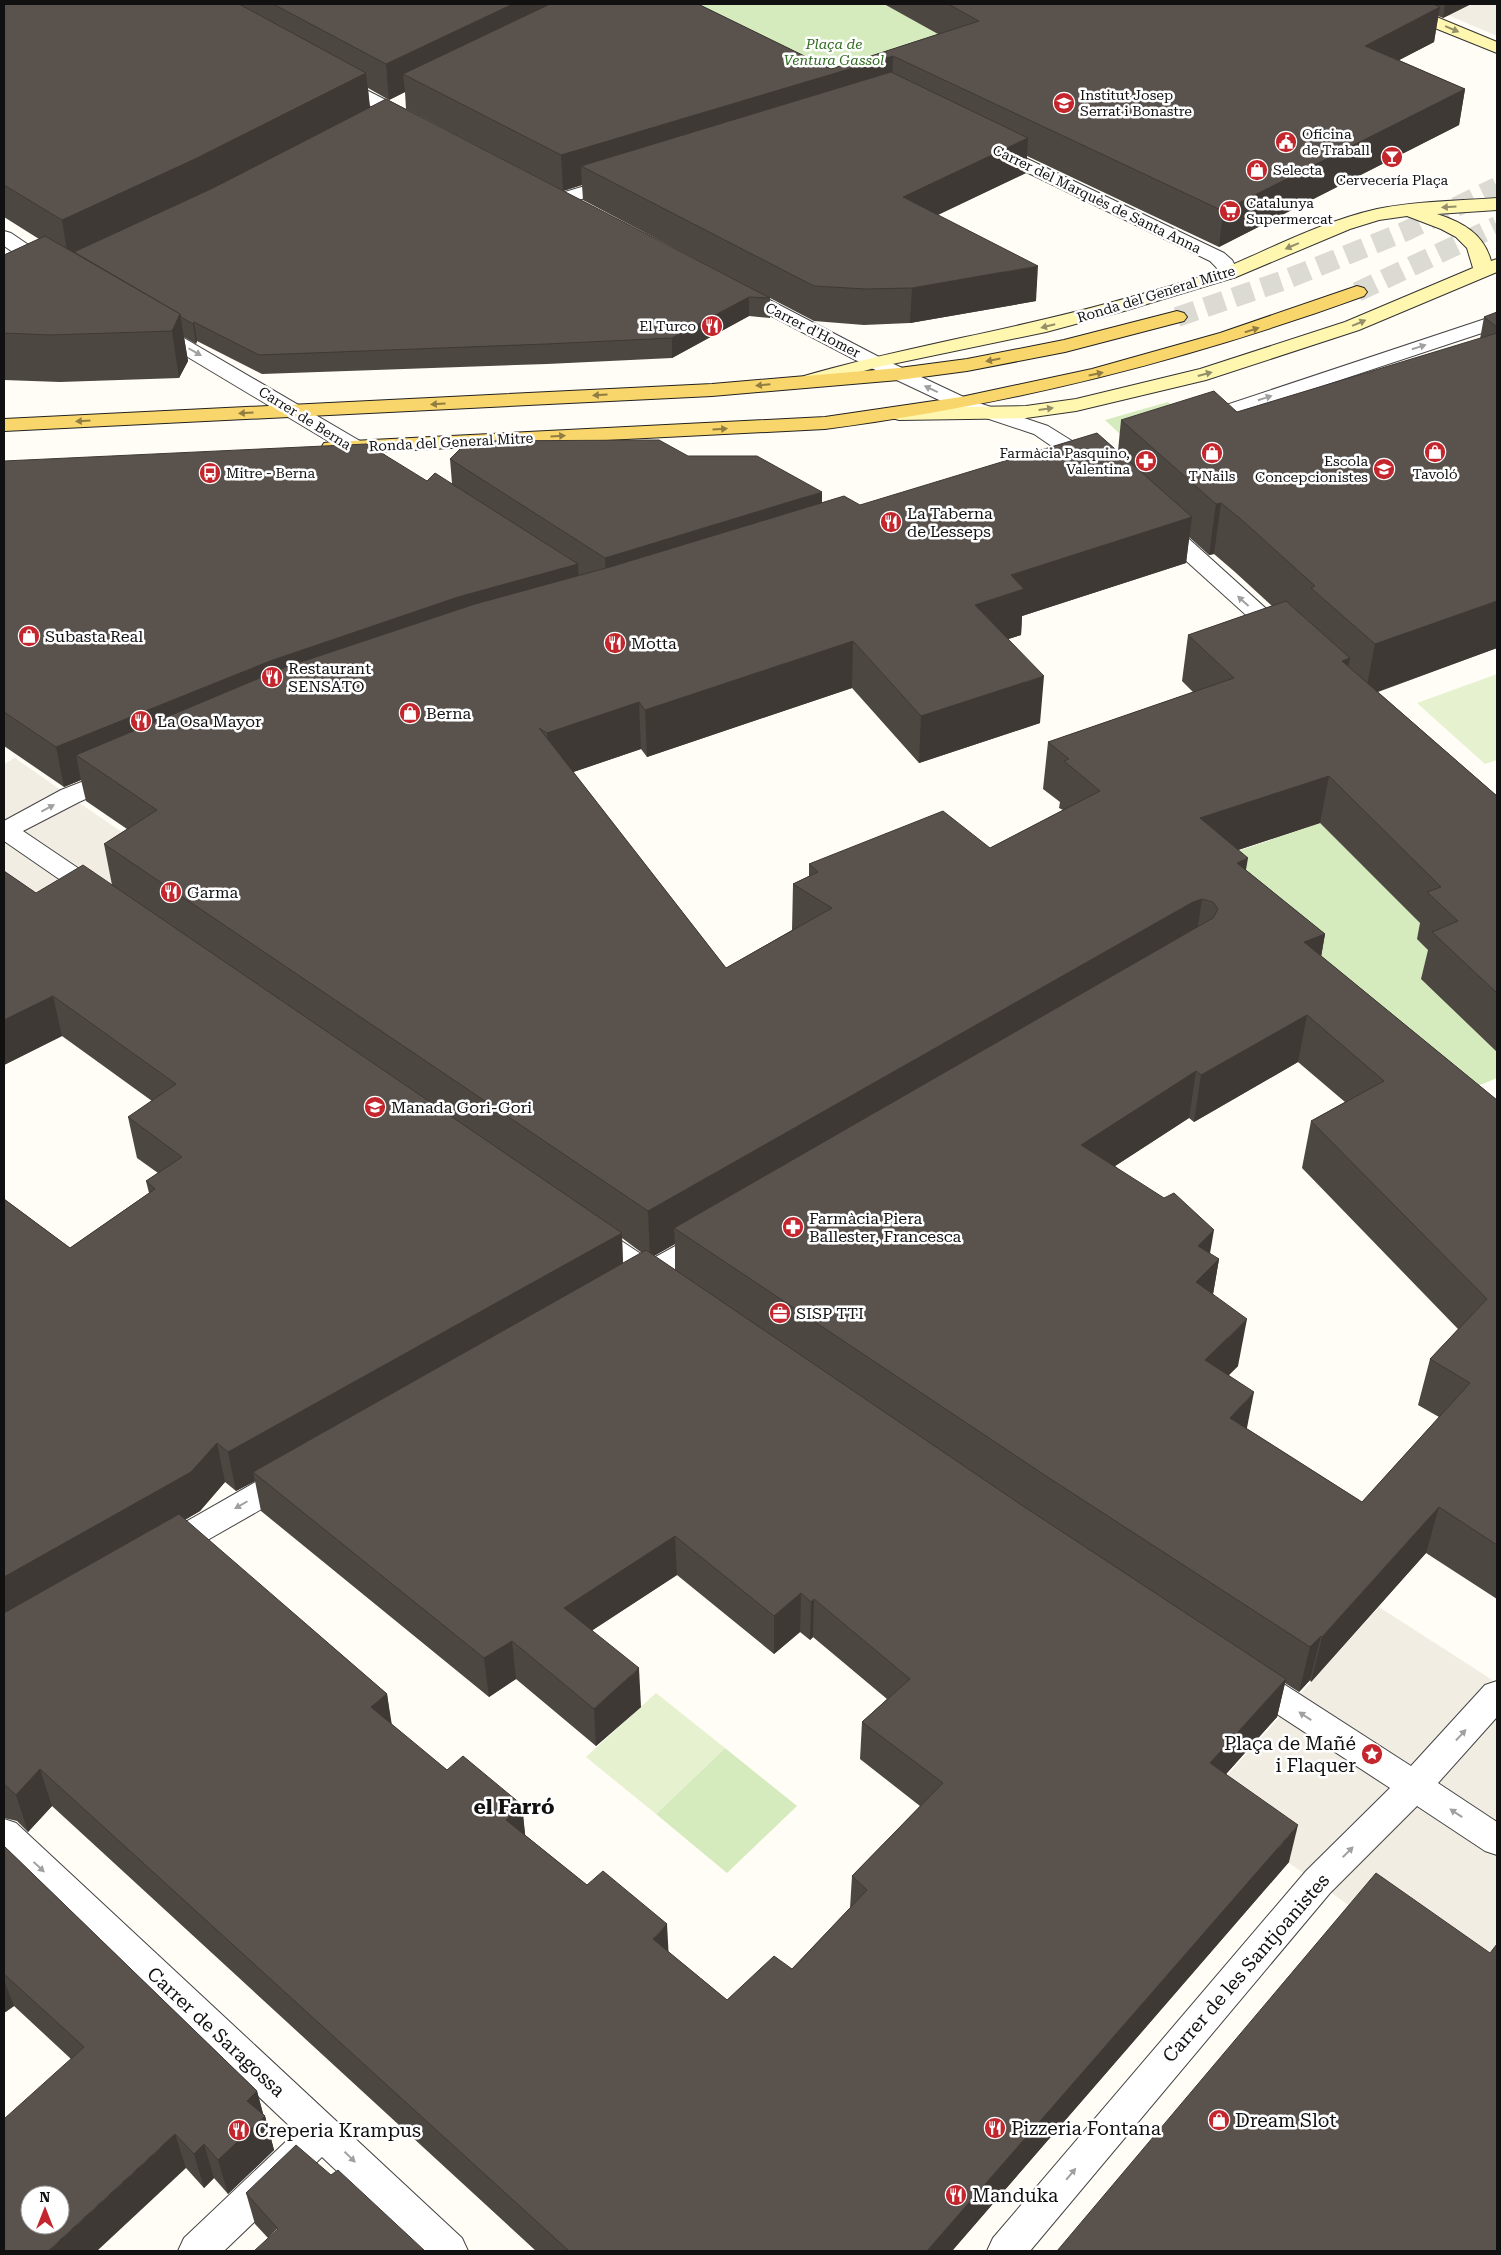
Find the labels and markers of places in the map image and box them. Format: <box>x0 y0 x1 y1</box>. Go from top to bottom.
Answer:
place label: Institut Josep Serrat i Bonastre <box>1080 87 1192 119</box>
school or university icon: Institut Josep Serrat i Bonastre <box>1052 91 1076 115</box>
place label: Oficina de Traball <box>1302 126 1370 158</box>
public building icon: Oficina de Traball <box>1274 130 1298 154</box>
bar icon: Cervecería Plaça <box>1380 145 1404 169</box>
shop icon: Selecta <box>1245 158 1269 182</box>
place label: Selecta <box>1273 162 1323 178</box>
place label: Cervecería Plaça <box>1336 172 1449 188</box>
place label: Catalunya Supermercat <box>1246 195 1333 227</box>
supermarket icon: Catalunya Supermercat <box>1218 199 1242 223</box>
restaurant icon: El Turco <box>700 314 724 338</box>
place label: El Turco <box>639 318 696 334</box>
shop icon: Tavoló <box>1423 440 1447 464</box>
shop icon: T Nails <box>1200 441 1224 465</box>
place label: Farmàcia Pasquino, Valentina <box>1000 445 1130 477</box>
pharmacy icon: Farmàcia Pasquino, Valentina <box>1134 449 1158 473</box>
place label: Escola Concepcionistes <box>1255 453 1368 485</box>
school or university icon: Escola Concepcionistes <box>1372 457 1396 481</box>
bus stop icon: Mitre - Berna <box>198 461 222 485</box>
place label: Mitre - Berna <box>226 465 315 481</box>
place label: Tavoló <box>1412 466 1458 482</box>
place label: T Nails <box>1189 468 1236 484</box>
place label: La Taberna de Lesseps <box>907 504 993 541</box>
restaurant icon: La Taberna de Lesseps <box>879 510 903 534</box>
shop icon: Subasta Real <box>17 624 41 648</box>
place label: Subasta Real <box>45 627 143 646</box>
restaurant icon: Motta <box>603 631 627 655</box>
place label: Motta <box>631 634 677 653</box>
place label: Restaurant SENSATO <box>288 659 371 696</box>
restaurant icon: Restaurant SENSATO <box>260 665 284 689</box>
shop icon: Berna <box>398 701 422 725</box>
place label: Berna <box>426 704 471 723</box>
restaurant icon: La Osa Mayor <box>129 709 153 733</box>
place label: La Osa Mayor <box>157 712 262 731</box>
restaurant icon: Garma <box>159 880 183 904</box>
place label: Garma <box>187 883 239 902</box>
school or university icon: Manada Gori-Gori <box>363 1095 387 1119</box>
place label: Manada Gori-Gori <box>391 1098 532 1117</box>
place label: Farmàcia Piera Ballester, Francesca <box>809 1209 962 1246</box>
pharmacy icon: Farmàcia Piera Ballester, Francesca <box>781 1215 805 1239</box>
office icon: SISP TTI <box>768 1301 792 1325</box>
place label: SISP TTI <box>796 1304 864 1323</box>
place label: Plaça de Mañé i Flaquer <box>1224 1732 1356 1777</box>
place icon: Plaça de Mañé i Flaquer <box>1360 1742 1384 1766</box>
shop icon: Dream Slot <box>1207 2108 1231 2132</box>
place label: Dream Slot <box>1235 2109 1337 2132</box>
restaurant icon: Pizzeria Fontana <box>983 2116 1007 2140</box>
place label: Pizzeria Fontana <box>1011 2117 1162 2140</box>
restaurant icon: Creperia Krampus <box>227 2118 251 2142</box>
place label: Creperia Krampus <box>255 2119 421 2142</box>
restaurant icon: Manduka <box>944 2183 968 2207</box>
place label: Manduka <box>972 2184 1059 2207</box>

